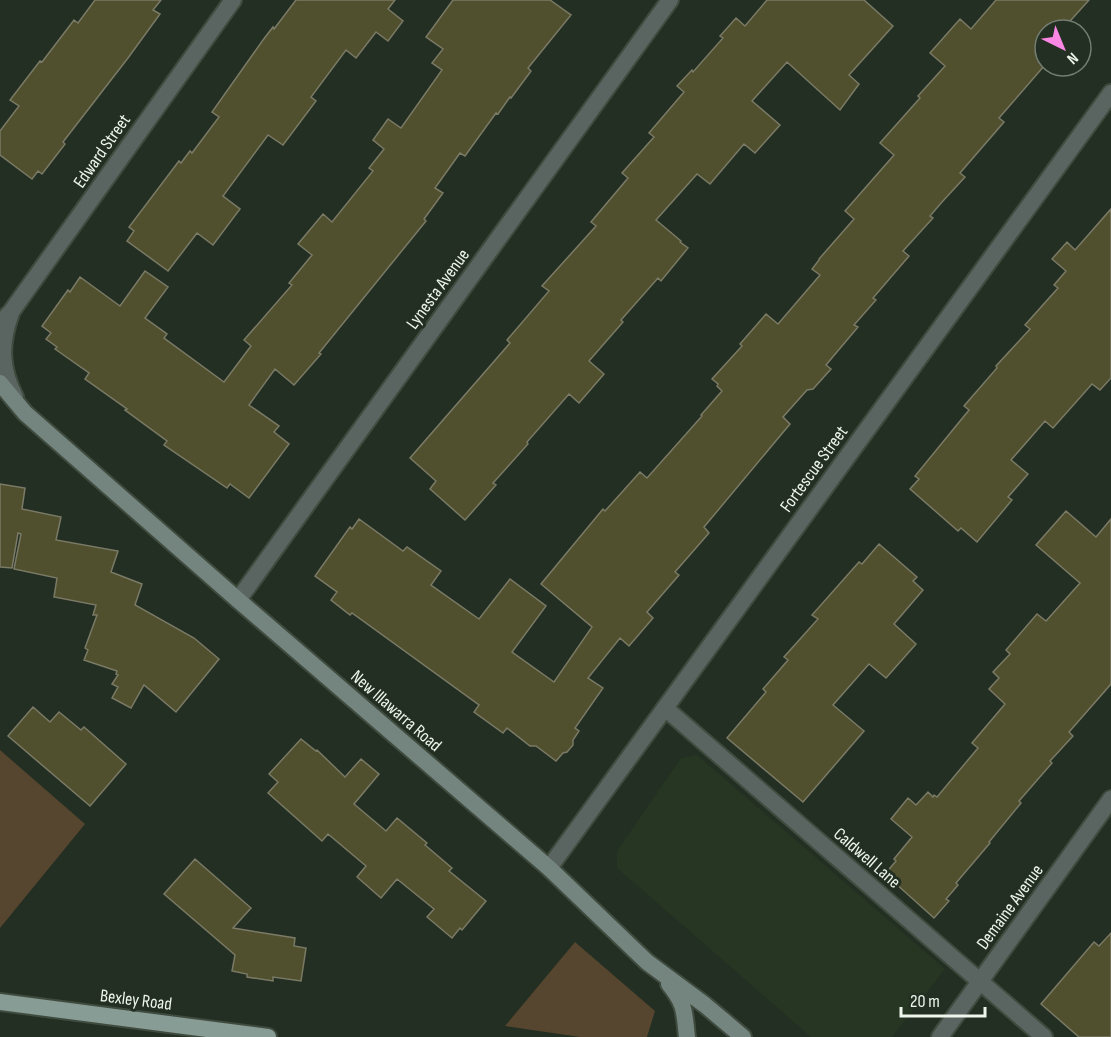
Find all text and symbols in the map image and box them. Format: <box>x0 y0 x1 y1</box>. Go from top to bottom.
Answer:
north arrow <box>1033 18 1093 78</box>
text: N <box>1063 48 1082 68</box>
street label: Edward Street <box>69 110 135 192</box>
street label: Lynesta Avenue <box>402 245 474 333</box>
street label: Fortescue Street <box>776 421 853 516</box>
street label: New Illawarra Road <box>346 666 446 756</box>
street label: Caldwell Lane <box>829 823 905 893</box>
street label: Demaine Avenue <box>972 860 1048 954</box>
scale bar <box>901 980 985 1018</box>
street label: Bexley Road <box>99 985 173 1015</box>
text: 20 m <box>910 991 940 1012</box>

